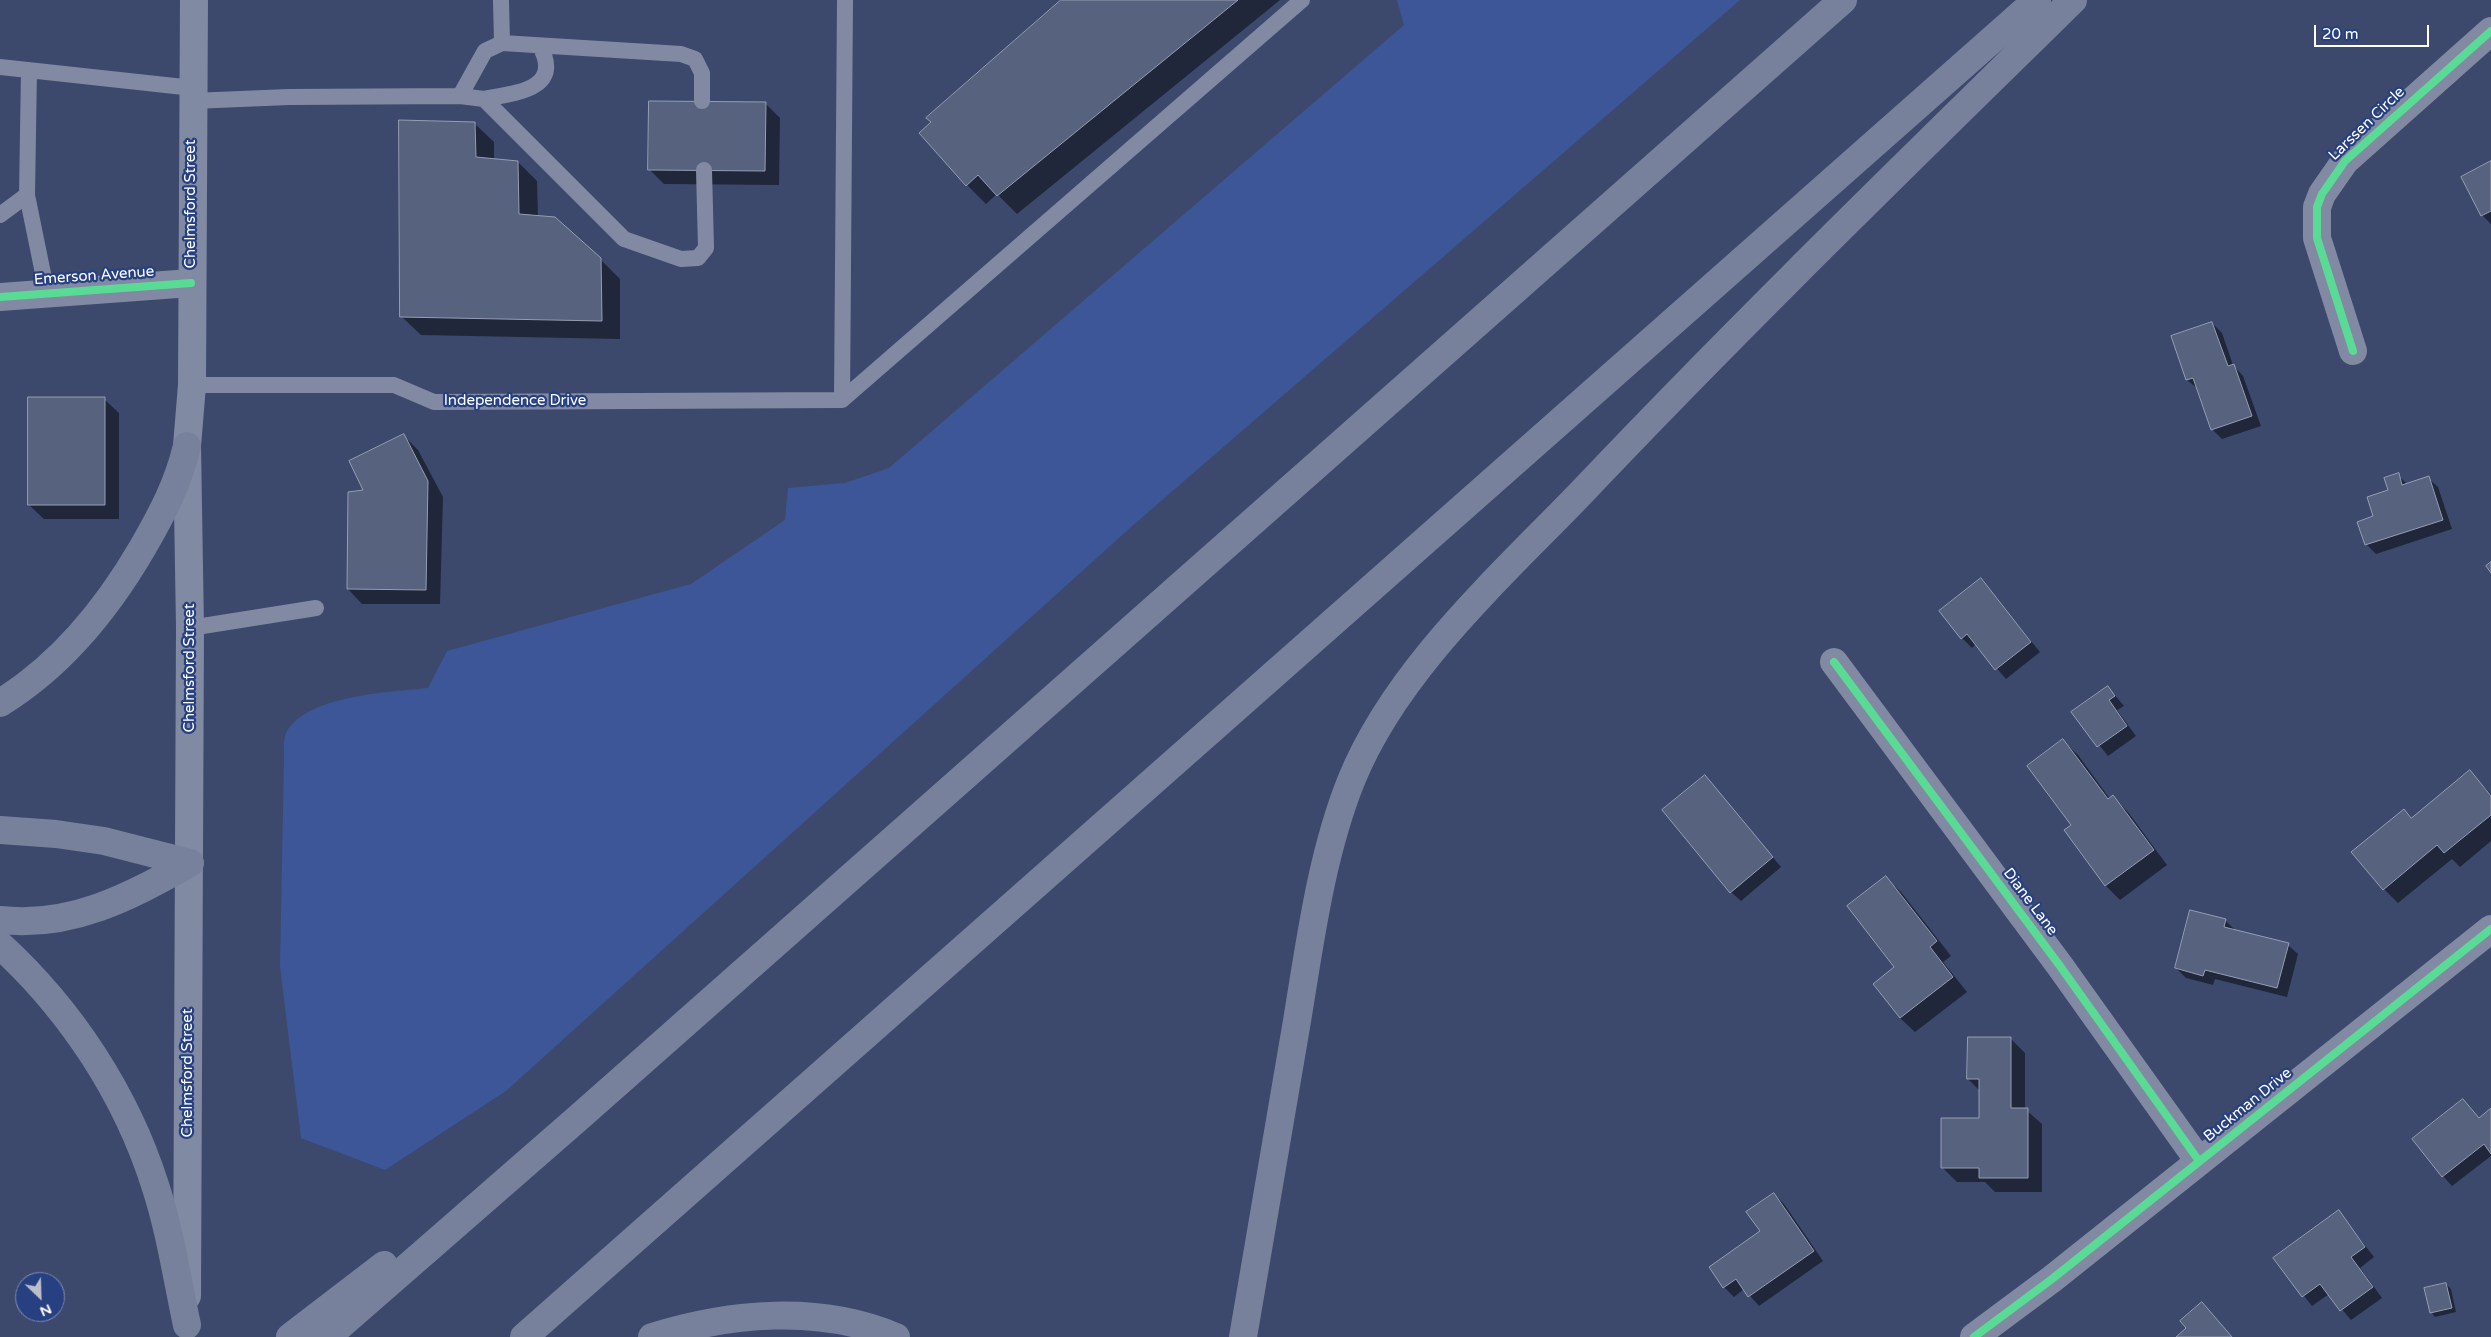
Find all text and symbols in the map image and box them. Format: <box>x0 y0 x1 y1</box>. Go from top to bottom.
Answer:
scale bar <box>2316 15 2431 47</box>
text: 20 m <box>2322 25 2359 43</box>
street label: Larssen Circle <box>2325 83 2409 165</box>
street label: Chelmsford Street <box>182 140 200 268</box>
street label: Emerson Avenue <box>33 263 155 289</box>
street label: Independence Drive <box>444 392 586 410</box>
street label: Chelmsford Street <box>181 604 199 732</box>
street label: Diane Lane <box>1999 865 2061 939</box>
street label: Chelmsford Street <box>179 1009 197 1137</box>
street label: Buckman Drive <box>2200 1064 2296 1146</box>
north arrow <box>15 1272 65 1322</box>
text: N <box>37 1300 54 1320</box>

